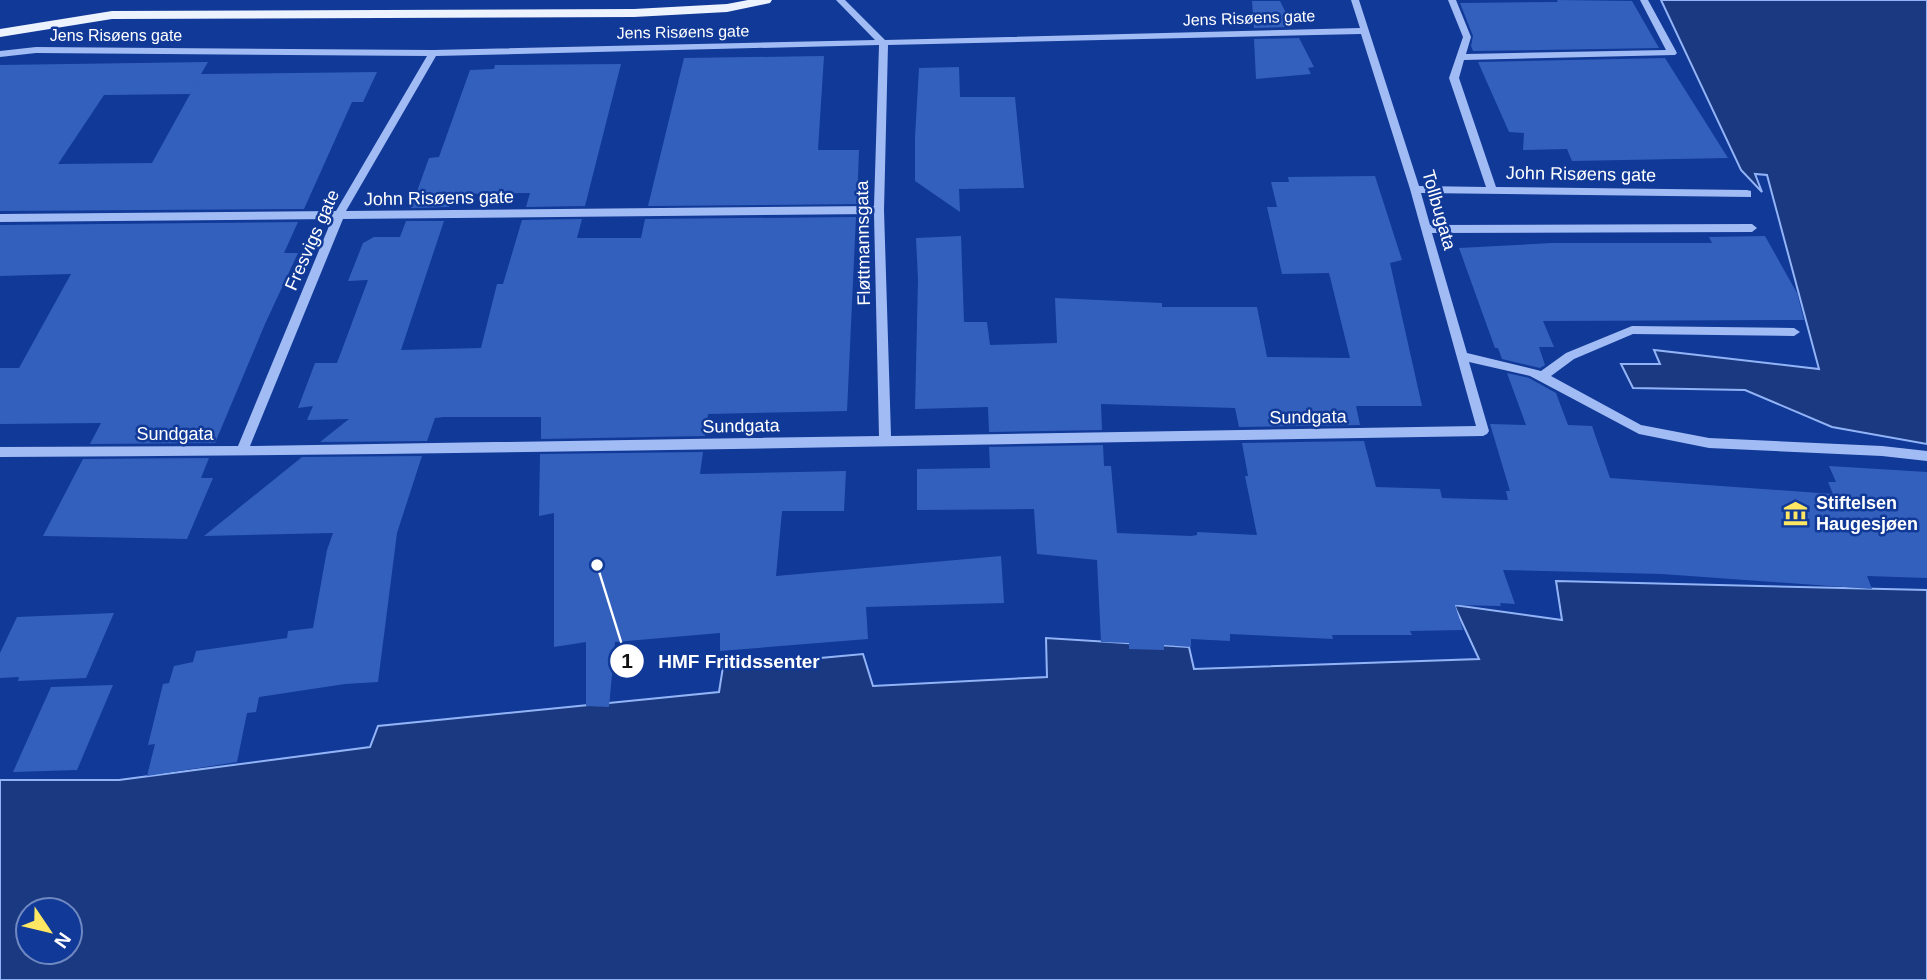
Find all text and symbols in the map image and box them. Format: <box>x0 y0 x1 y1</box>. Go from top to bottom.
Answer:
street label: Jens Risøens gate <box>1182 7 1316 29</box>
street label: Jens Risøens gate <box>617 22 749 42</box>
street label: Jens Risøens gate <box>50 27 182 44</box>
street label: John Risøens gate <box>1506 163 1656 185</box>
street label: Tollbugata <box>1418 168 1460 253</box>
street label: Fløttmannsgata <box>852 179 874 306</box>
street label: Fresvigs gate <box>281 187 343 293</box>
street label: John Risøens gate <box>364 187 514 209</box>
street label: Sundgata <box>1269 406 1348 428</box>
street label: Sundgata <box>702 415 781 437</box>
street label: Sundgata <box>136 424 215 444</box>
place label: Stiftelsen Haugesjøen <box>1816 493 1918 534</box>
museum icon: Stiftelsen Haugesjøen <box>1782 499 1810 527</box>
callout: HMF Fritidssenter <box>610 641 834 681</box>
text: 1 <box>621 649 633 672</box>
text: HMF Fritidssenter <box>658 651 820 672</box>
north arrow <box>14 896 84 966</box>
text: N <box>50 929 75 952</box>

